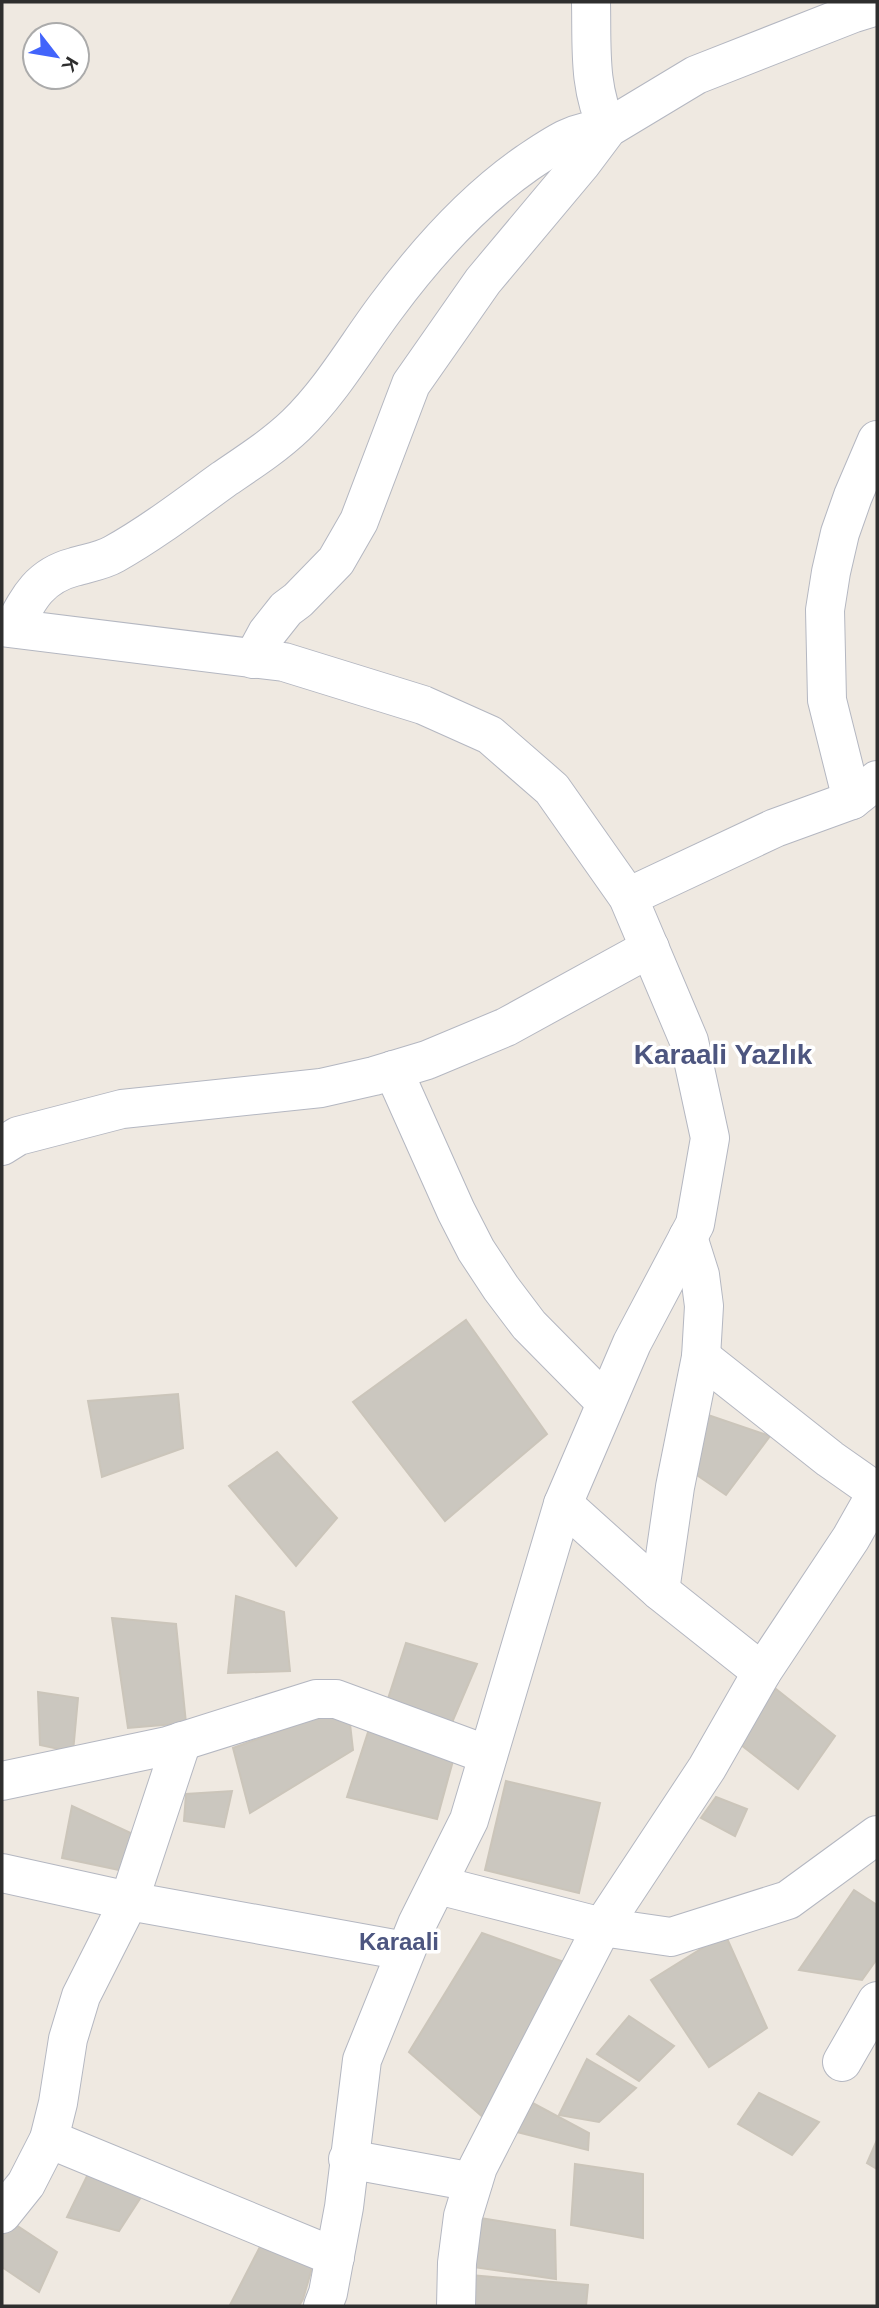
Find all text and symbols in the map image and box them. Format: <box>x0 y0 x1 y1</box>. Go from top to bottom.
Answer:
north arrow <box>21 21 91 91</box>
text: K <box>57 53 83 76</box>
district label: Karaali Yazlık <box>634 1039 813 1070</box>
district label: Karaali <box>359 1928 439 1955</box>

